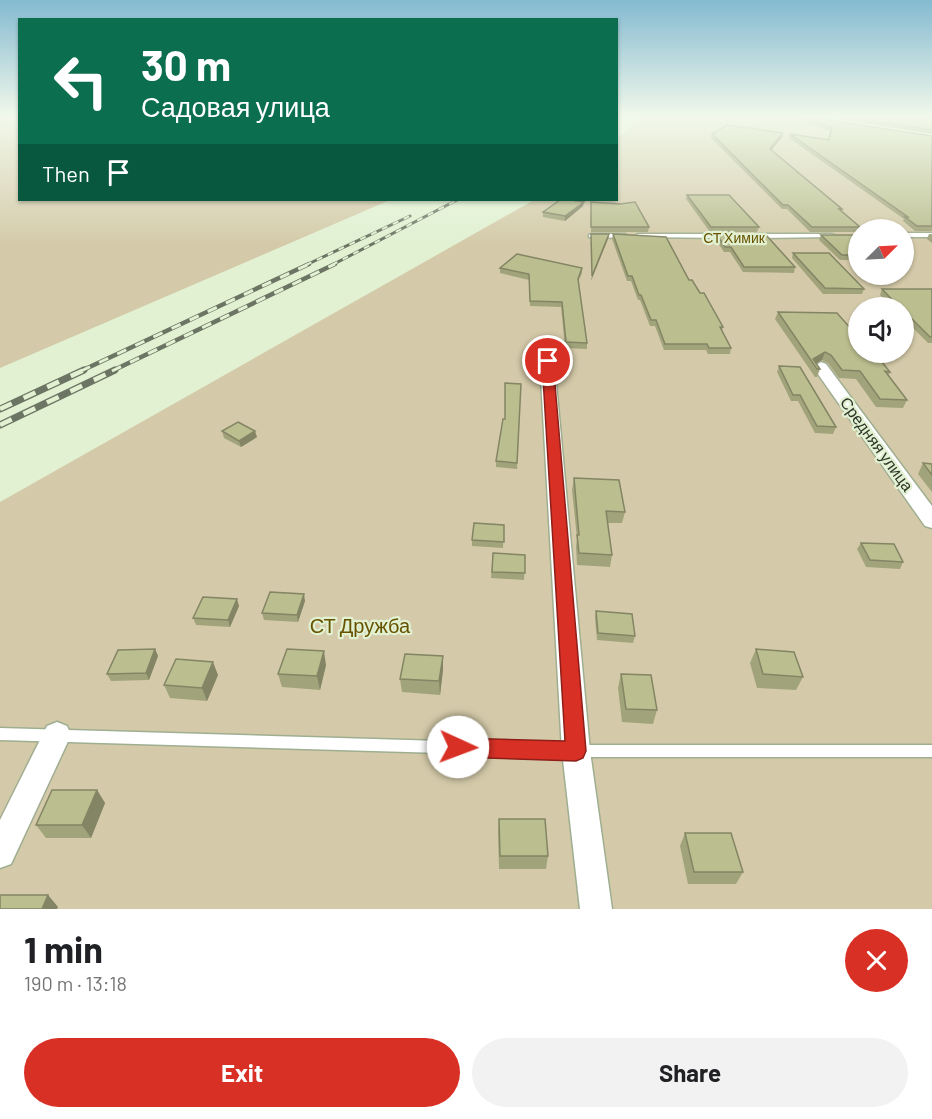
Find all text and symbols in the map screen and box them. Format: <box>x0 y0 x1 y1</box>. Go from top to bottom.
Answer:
text: 30 m <box>141 39 231 89</box>
icon: left <box>42 42 120 120</box>
text: Садовая улица <box>141 90 330 122</box>
icon: arrive <box>102 156 135 189</box>
text: Then <box>42 160 90 186</box>
north arrow <box>848 219 914 285</box>
map controls <box>848 219 914 363</box>
park label: СТ Химик <box>703 229 766 246</box>
button: sound <box>848 297 914 363</box>
pin <box>522 335 573 386</box>
icon: arrive <box>531 344 564 377</box>
street label: Средняя улица <box>837 393 918 495</box>
park label: СТ Дружба <box>310 613 411 637</box>
position arrow <box>426 715 490 779</box>
text: 1 min <box>24 927 103 970</box>
button: close <box>845 929 908 992</box>
text: 190 m · 13:18 <box>24 971 127 995</box>
button: Exit <box>24 1038 460 1107</box>
button: Share <box>472 1038 908 1107</box>

